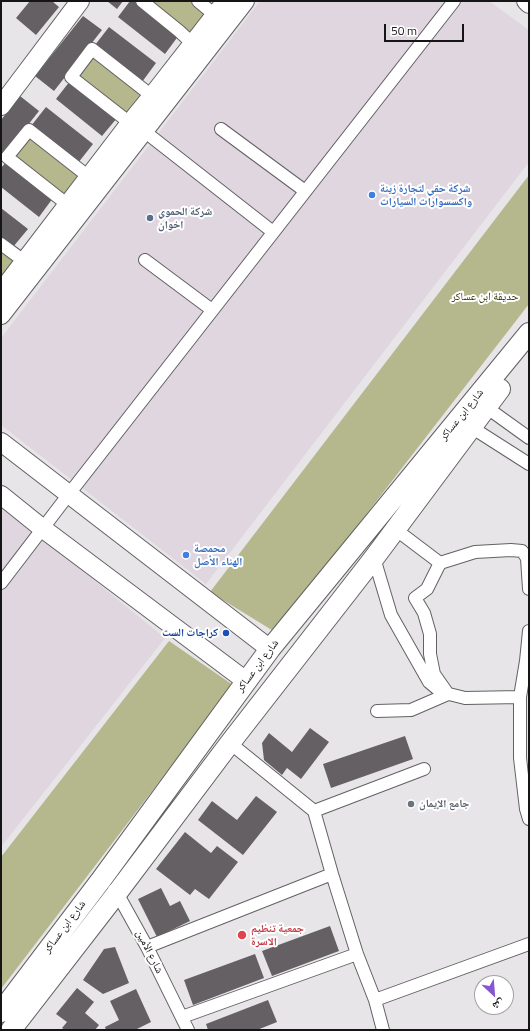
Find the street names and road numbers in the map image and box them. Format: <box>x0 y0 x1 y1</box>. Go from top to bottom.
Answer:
street label: شارع ابن عساكر <box>437 387 487 443</box>
street label: شارع ابن عساكر <box>234 637 282 695</box>
street label: شارع ابن عساكر <box>41 898 89 956</box>
street label: شارع الأمين <box>132 928 166 976</box>

